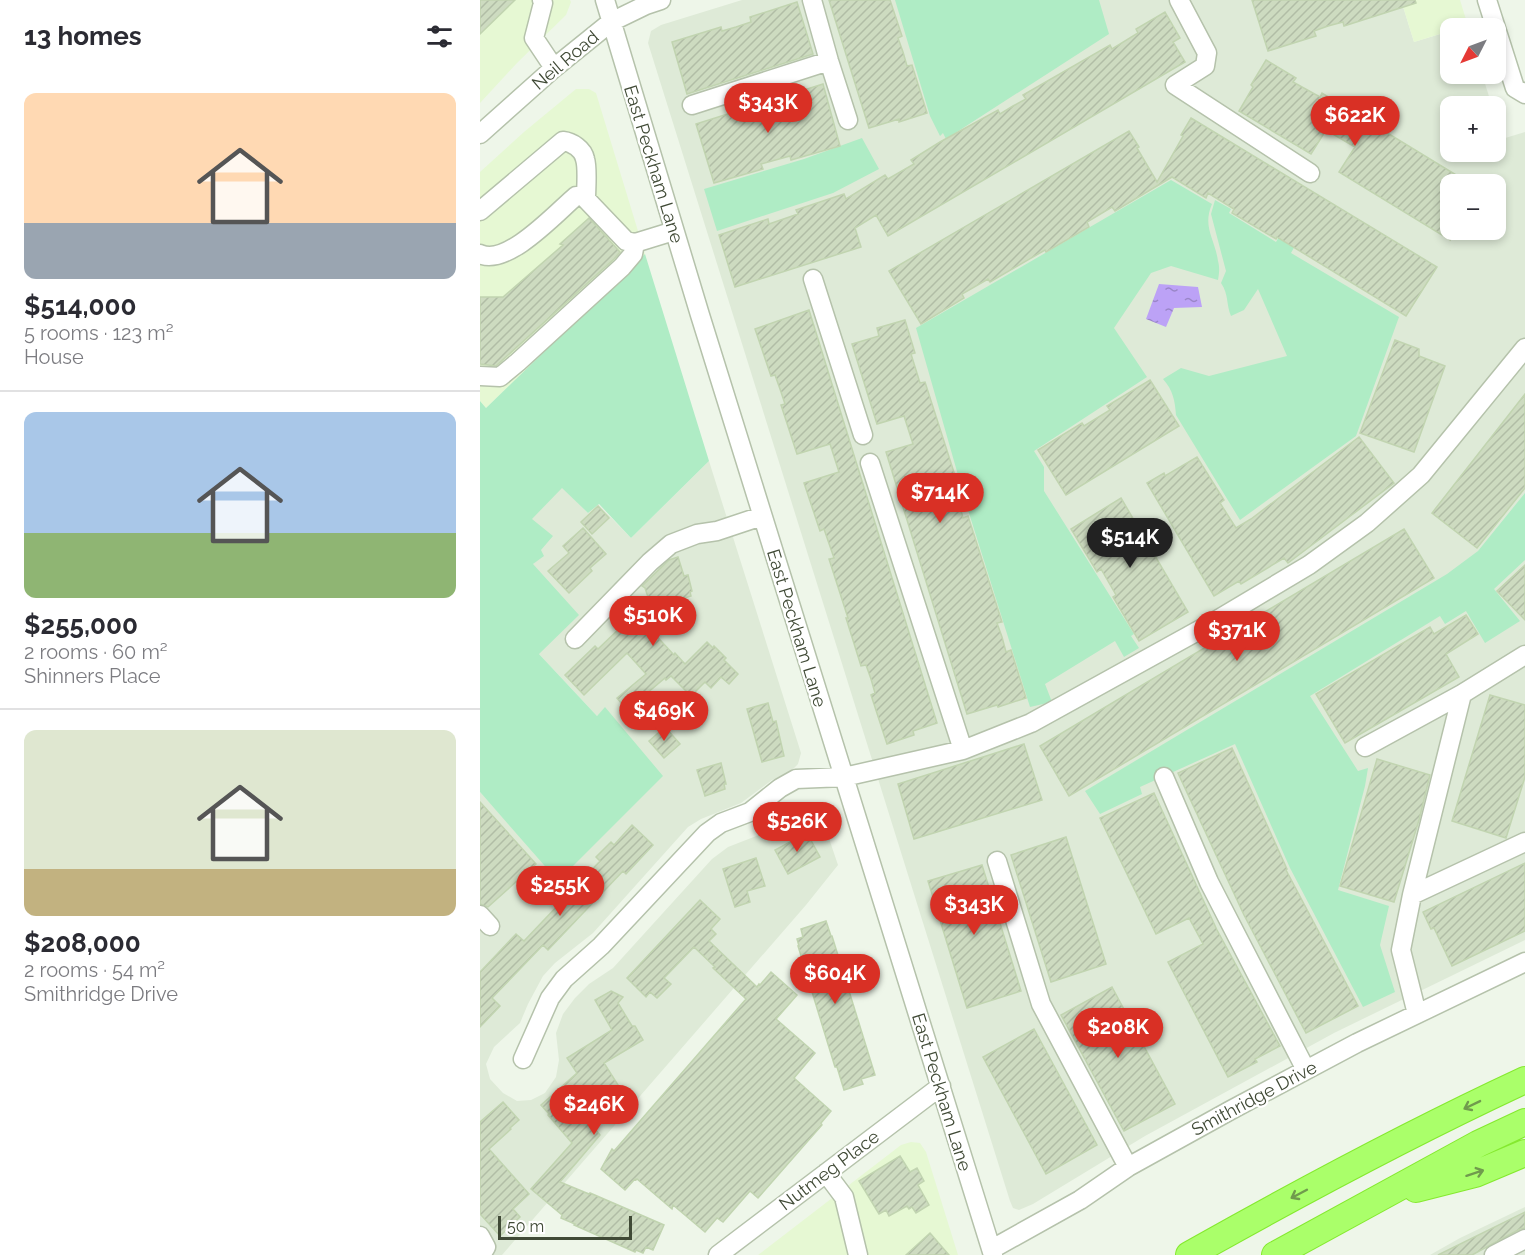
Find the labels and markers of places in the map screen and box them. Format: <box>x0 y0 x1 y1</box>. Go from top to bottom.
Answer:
pin: $343K <box>726 83 810 134</box>
pin: $622K <box>1313 96 1397 147</box>
pin: $714K <box>898 473 982 524</box>
pin: $514K <box>1088 518 1172 569</box>
pin: $510K <box>611 596 695 647</box>
pin: $371K <box>1195 611 1279 662</box>
pin: $469K <box>622 691 706 742</box>
pin: $526K <box>755 802 839 853</box>
pin: $255K <box>518 866 602 917</box>
pin: $343K <box>932 885 1016 936</box>
pin: $604K <box>793 954 877 1005</box>
pin: $208K <box>1076 1008 1160 1059</box>
pin: $246K <box>552 1085 636 1136</box>

